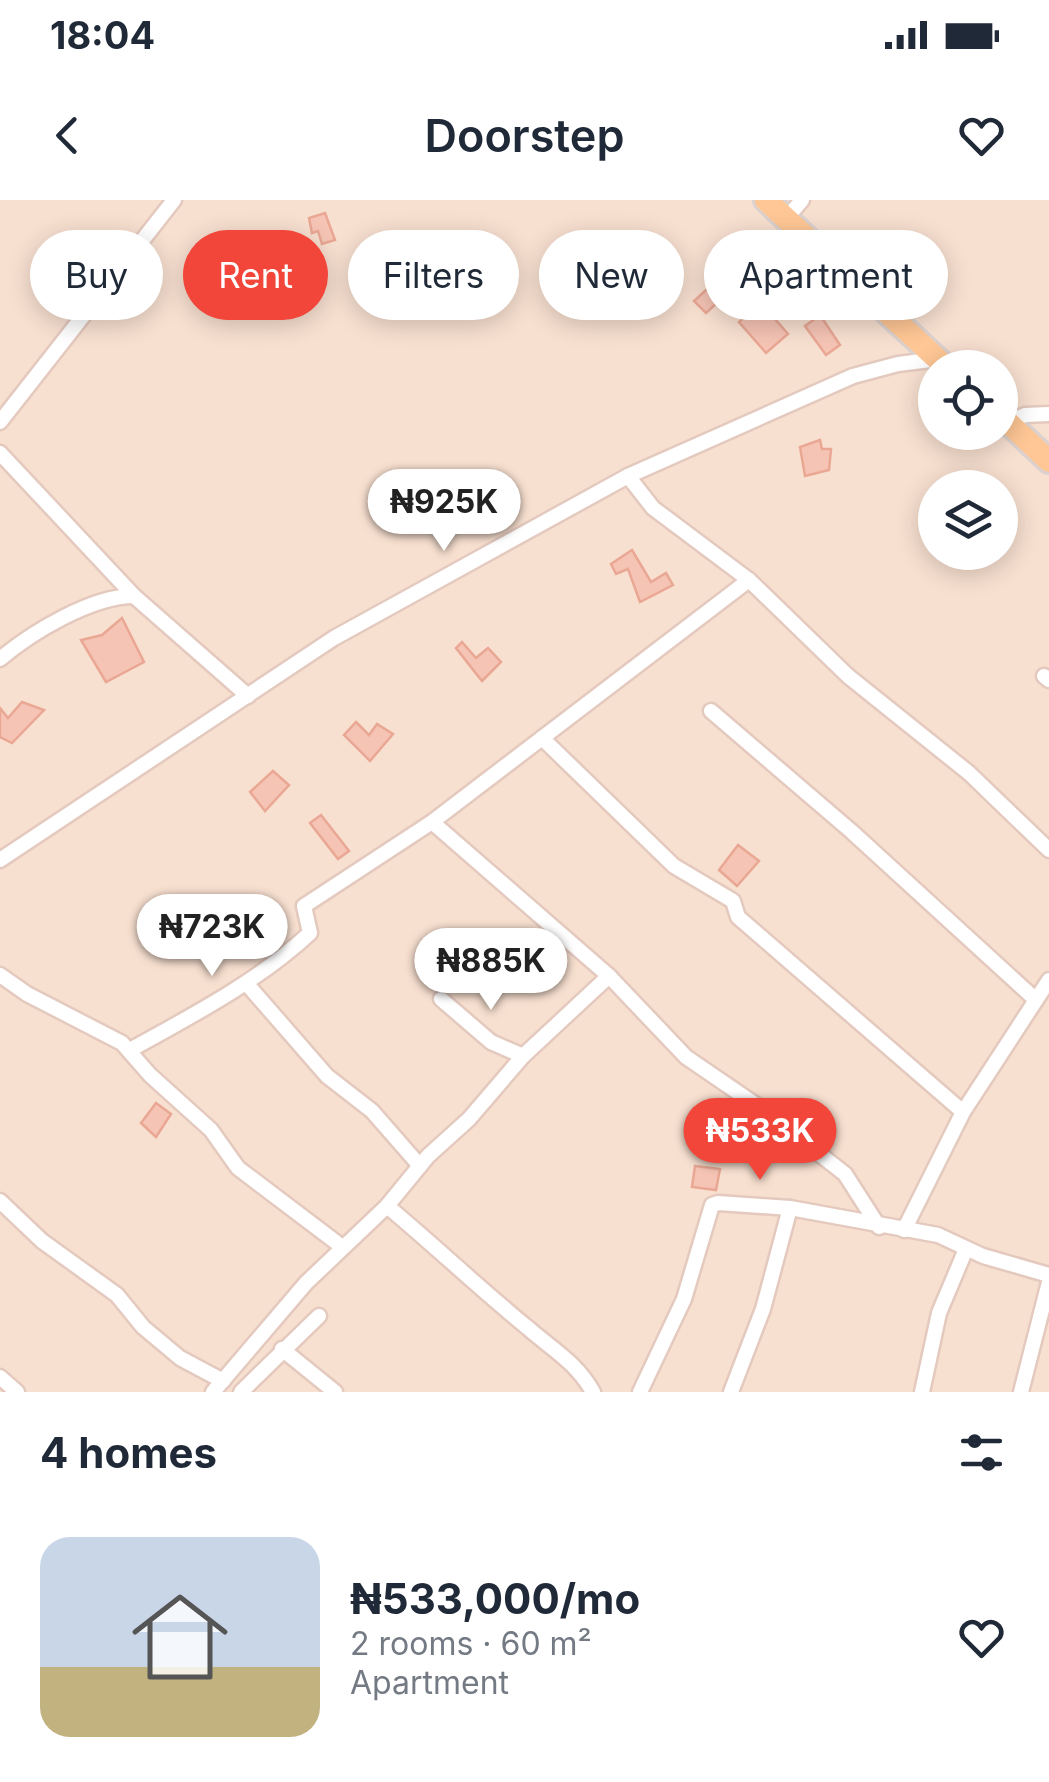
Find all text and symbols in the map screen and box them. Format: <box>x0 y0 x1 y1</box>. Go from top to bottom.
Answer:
text: 18:04 <box>50 12 155 58</box>
icon: back <box>40 108 95 163</box>
text: Doorstep <box>424 108 625 163</box>
icon: heart <box>954 108 1009 163</box>
chip: Buy <box>30 230 163 320</box>
chip: Rent <box>183 230 328 320</box>
chip: Filters <box>348 230 519 320</box>
chip: New <box>539 230 684 320</box>
chip: Apartment <box>704 230 948 320</box>
map controls <box>918 350 1018 570</box>
button: locate <box>918 350 1018 450</box>
pin: ₦925K <box>374 469 514 554</box>
button: layers <box>918 470 1018 570</box>
text: ₦925K <box>390 482 498 521</box>
pin: ₦723K <box>142 894 282 979</box>
text: ₦723K <box>159 907 265 946</box>
pin: ₦885K <box>421 928 561 1013</box>
text: ₦885K <box>436 941 546 980</box>
pin: ₦533K <box>690 1098 830 1183</box>
text: ₦533K <box>705 1111 815 1150</box>
icon: filters <box>954 1425 1009 1480</box>
text: 4 homes <box>40 1427 217 1478</box>
text: ₦533,000/mo <box>350 1573 640 1624</box>
icon: home <box>120 1577 240 1697</box>
icon: heart <box>954 1610 1009 1665</box>
text: 2 rooms · 60 m² <box>350 1624 592 1663</box>
text: Apartment <box>350 1663 509 1702</box>

